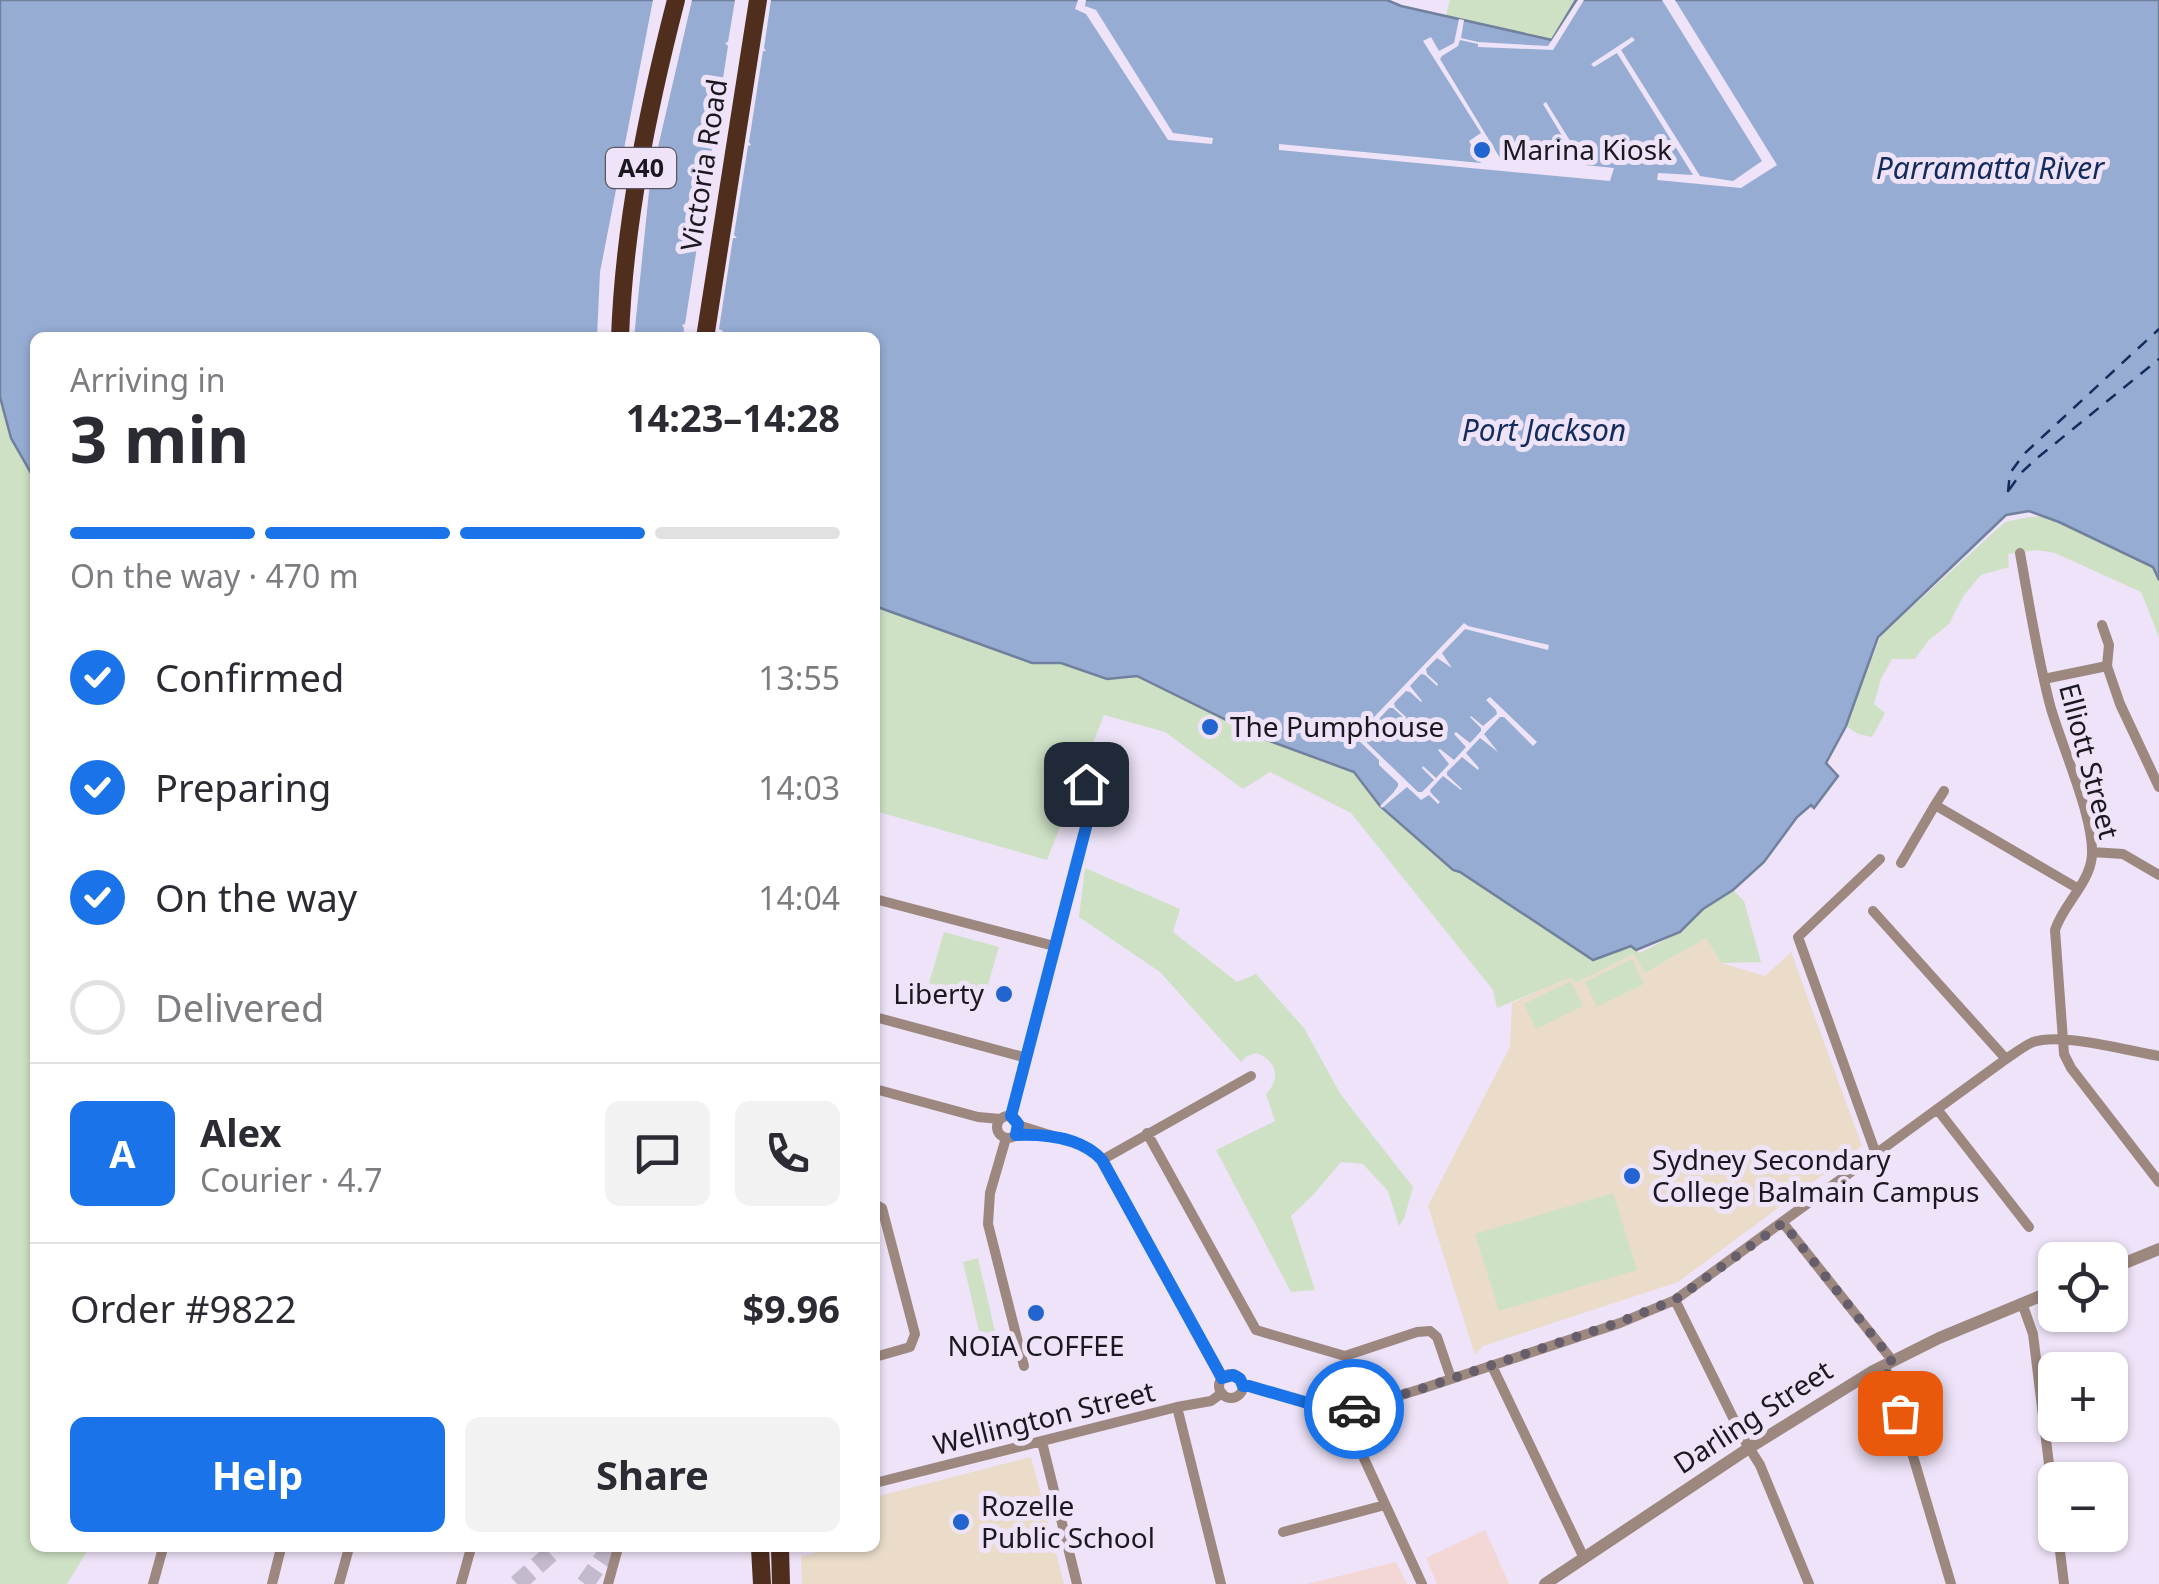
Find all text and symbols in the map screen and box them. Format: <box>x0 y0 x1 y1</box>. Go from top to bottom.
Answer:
street label: Victoria Road <box>671 76 735 254</box>
place label: Marina Kiosk <box>1502 130 1672 168</box>
marker: Marina Kiosk <box>1471 139 1493 161</box>
water label: Parramatta River <box>1876 147 2105 188</box>
road number: A40 <box>606 148 676 188</box>
text: Arriving in <box>70 358 225 401</box>
text: 14:23–14:28 <box>626 391 840 443</box>
text: 3 min <box>70 394 249 482</box>
water label: Port Jackson <box>1462 409 1626 450</box>
text: On the way · 470 m <box>70 554 359 597</box>
icon: check <box>70 650 125 705</box>
text: Confirmed <box>155 651 344 703</box>
text: 13:55 <box>758 656 840 699</box>
street label: Elliott Street <box>2051 679 2129 843</box>
place label: The Pumphouse <box>1230 707 1444 745</box>
marker: The Pumphouse <box>1199 716 1221 738</box>
pin <box>1044 742 1129 827</box>
icon: home <box>1059 757 1114 812</box>
icon: check <box>70 760 125 815</box>
text: Preparing <box>155 761 331 813</box>
text: 14:03 <box>758 766 840 809</box>
icon: check <box>70 870 125 925</box>
text: On the way <box>155 871 357 923</box>
text: 14:04 <box>758 876 840 919</box>
place label: Liberty <box>893 974 985 1012</box>
text: Delivered <box>155 981 324 1033</box>
marker: Liberty <box>993 983 1015 1005</box>
button: chat <box>605 1101 710 1206</box>
button: phone <box>735 1101 840 1206</box>
text: Alex <box>200 1106 282 1158</box>
text: A <box>109 1127 136 1179</box>
place label: Sydney Secondary College Balmain Campus <box>1652 1140 1980 1210</box>
text: Courier · 4.7 <box>200 1158 383 1201</box>
marker: Sydney Secondary College Balmain Campus <box>1621 1165 1643 1187</box>
map controls <box>2038 1242 2128 1552</box>
button: locate <box>2038 1242 2128 1332</box>
text: Order #9822 <box>70 1282 296 1334</box>
text: $9.96 <box>742 1282 840 1334</box>
marker: NOIA COFFEE <box>1025 1302 1047 1324</box>
place label: NOIA COFFEE <box>947 1326 1125 1364</box>
street label: Darling Street <box>1666 1351 1839 1482</box>
button: + <box>2038 1352 2128 1442</box>
courier <box>1304 1359 1404 1459</box>
street label: Wellington Street <box>929 1371 1159 1463</box>
pin <box>1858 1371 1943 1456</box>
icon: car <box>1327 1382 1382 1437</box>
icon: bag <box>1873 1386 1928 1441</box>
button: Help <box>70 1417 445 1532</box>
button: Share <box>465 1417 840 1532</box>
button: − <box>2038 1462 2128 1552</box>
place label: Rozelle Public School <box>981 1486 1155 1556</box>
marker: Rozelle Public School <box>950 1511 972 1533</box>

